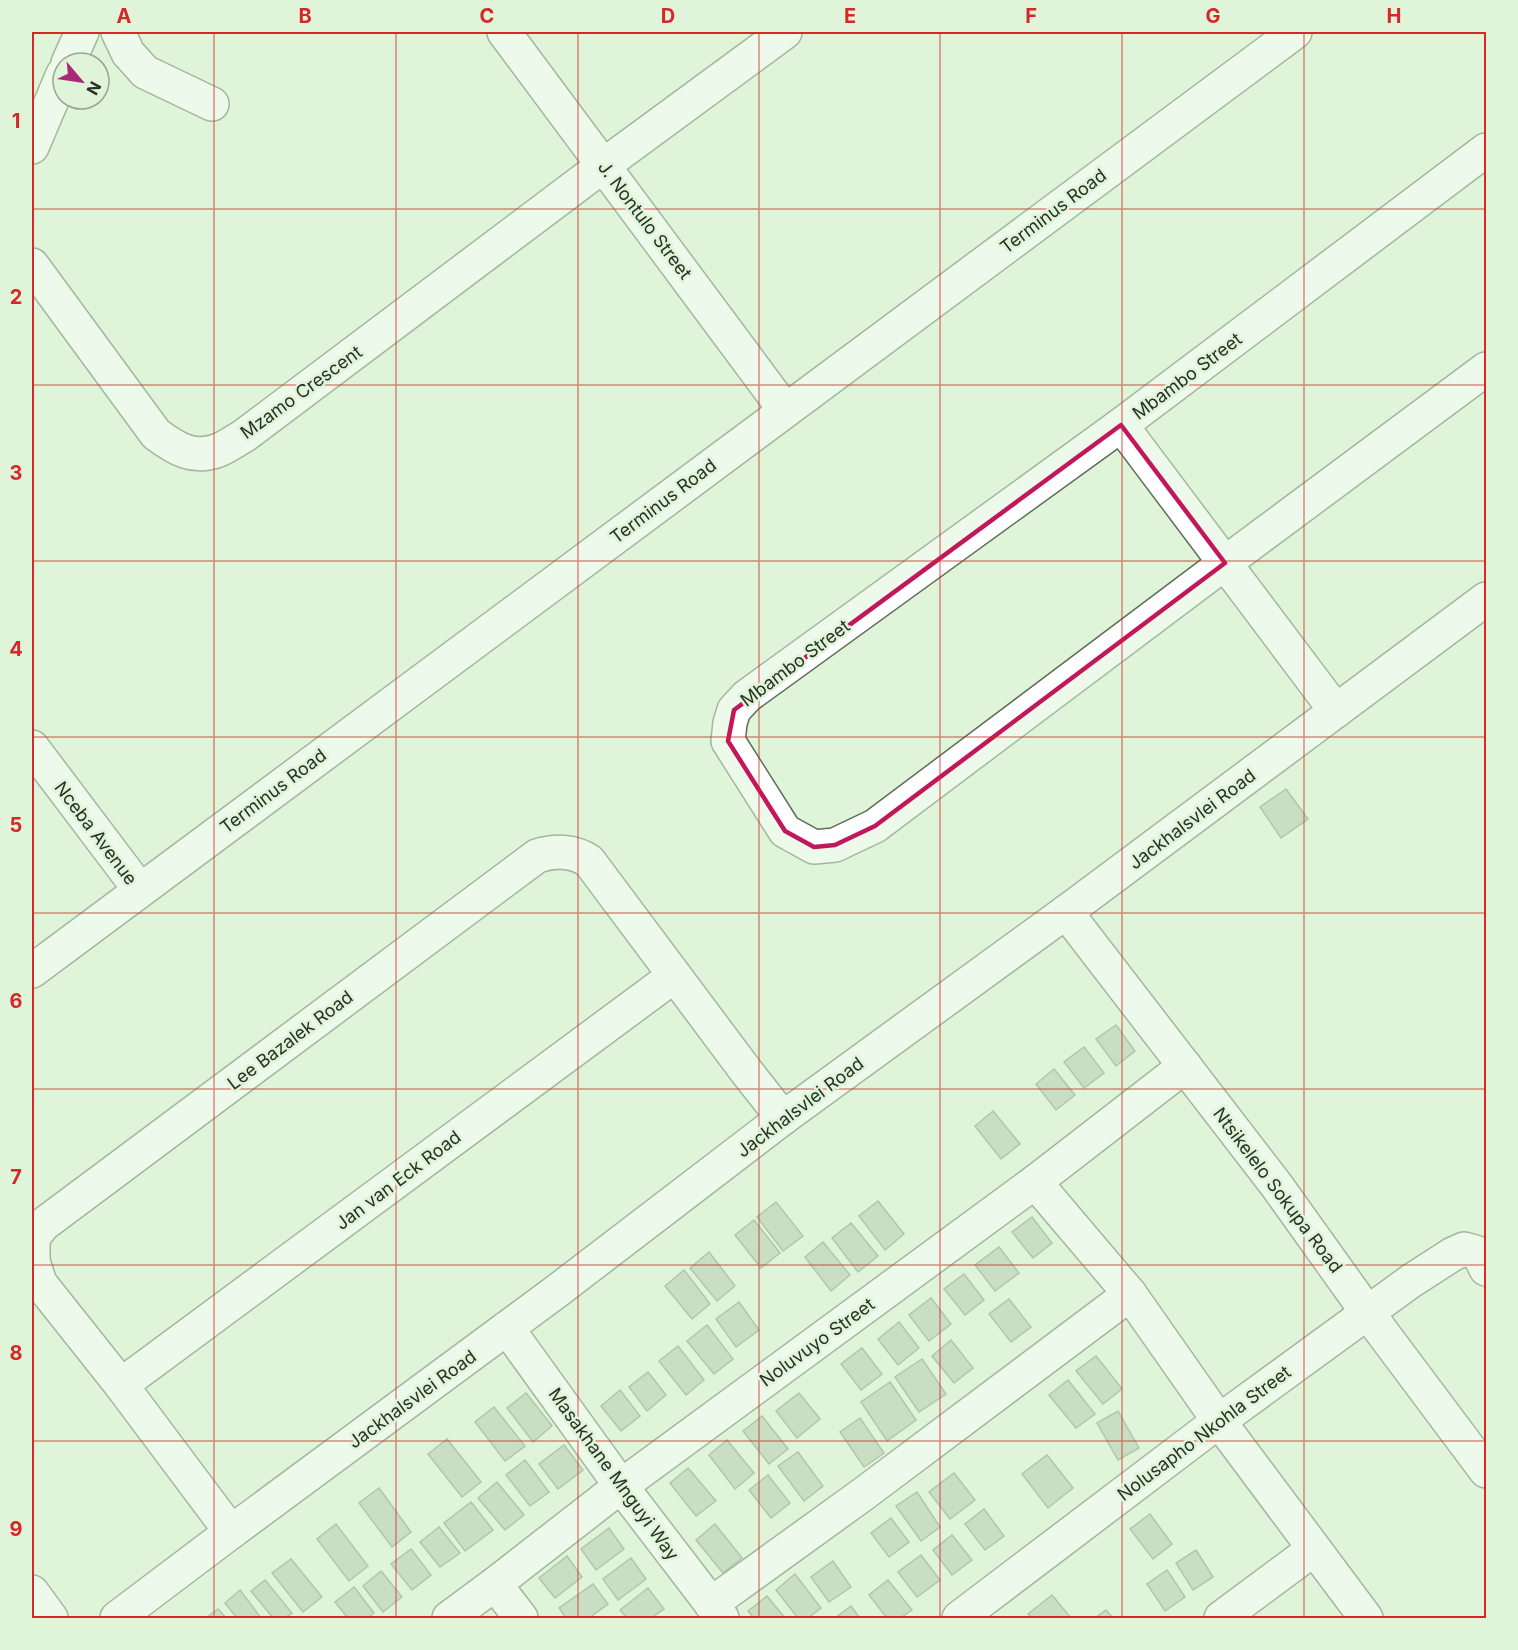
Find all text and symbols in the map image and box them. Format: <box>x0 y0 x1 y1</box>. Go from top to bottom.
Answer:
text: A <box>117 4 132 28</box>
text: B <box>298 4 312 28</box>
text: C <box>480 4 494 28</box>
text: D <box>661 4 675 28</box>
text: E <box>844 4 856 28</box>
text: F <box>1025 4 1037 28</box>
text: G <box>1205 4 1221 28</box>
text: H <box>1387 4 1401 28</box>
north arrow <box>51 51 111 111</box>
text: N <box>82 78 106 98</box>
text: 1 <box>12 109 20 133</box>
street label: J. Nontulo Street <box>594 157 696 283</box>
street label: Terminus Road <box>996 164 1110 258</box>
text: 2 <box>10 285 22 309</box>
street label: Mbambo Street <box>1128 328 1246 424</box>
street label: Mzamo Crescent <box>236 341 366 443</box>
street label: Terminus Road <box>606 454 720 548</box>
text: 3 <box>10 461 22 485</box>
street label: Mbambo Street <box>736 615 854 711</box>
text: 4 <box>9 637 23 661</box>
street label: Terminus Road <box>216 744 330 838</box>
street label: Jackhalsvlei Road <box>1125 765 1259 873</box>
street label: Nceba Avenue <box>50 777 142 889</box>
text: 5 <box>10 813 22 837</box>
street label: Lee Bazalek Road <box>223 986 357 1094</box>
text: 6 <box>10 989 23 1013</box>
street label: Jackhalsvlei Road <box>733 1053 867 1161</box>
street label: Ntsikelelo Sokupa Road <box>1209 1103 1347 1277</box>
street label: Jan van Eck Road <box>331 1126 465 1234</box>
text: 7 <box>10 1165 22 1189</box>
street label: Noluvuyo Street <box>756 1293 878 1391</box>
text: 8 <box>9 1341 23 1365</box>
street label: Jackhalsvlei Road <box>344 1346 480 1452</box>
street label: Nolusapho Nkohla Street <box>1113 1361 1295 1505</box>
street label: Masakhane Mnguyi Way <box>544 1384 684 1564</box>
text: 9 <box>10 1517 23 1541</box>

